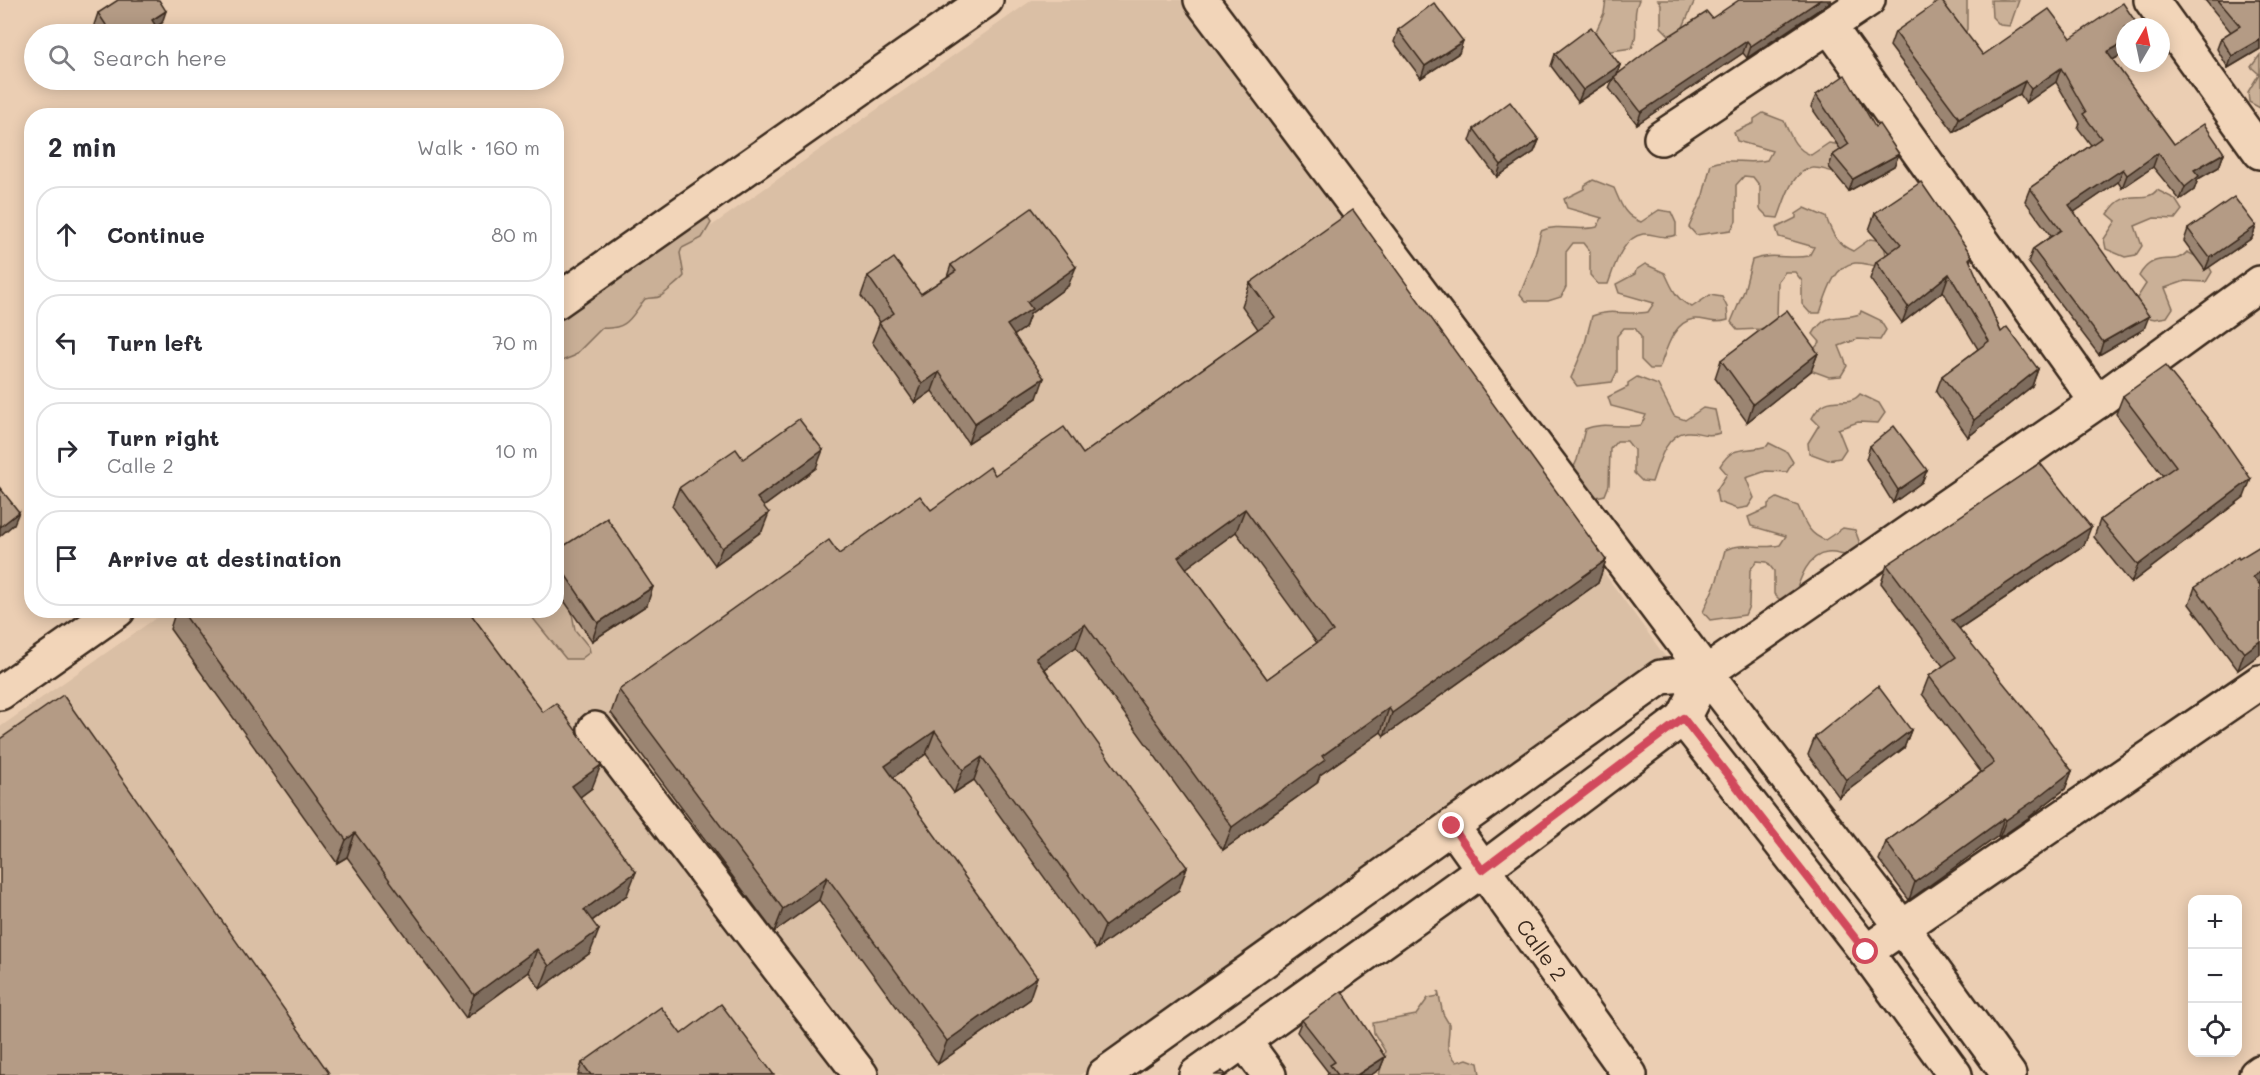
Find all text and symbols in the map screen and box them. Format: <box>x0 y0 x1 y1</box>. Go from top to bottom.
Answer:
north arrow <box>2116 18 2170 72</box>
search box <box>24 24 564 90</box>
icon: search <box>45 41 78 74</box>
text: Search here <box>93 43 227 72</box>
text: 2 min <box>48 130 116 164</box>
text: Walk · 160 m <box>417 134 540 160</box>
icon: ahead <box>50 218 83 251</box>
text: Continue <box>107 220 205 249</box>
text: 80 m <box>491 221 538 247</box>
icon: left <box>50 326 83 359</box>
text: Turn left <box>107 328 203 357</box>
text: 70 m <box>492 329 538 355</box>
text: Turn right <box>107 423 219 452</box>
icon: right <box>50 434 83 467</box>
text: 10 m <box>494 437 538 463</box>
text: Calle 2 <box>107 452 174 478</box>
icon: arrive <box>50 542 83 575</box>
text: Arrive at destination <box>107 544 342 573</box>
route end <box>1438 812 1464 838</box>
map controls <box>2188 895 2242 1057</box>
button: + <box>2188 895 2242 949</box>
street label: Calle 2 <box>1511 913 1574 986</box>
route start <box>1852 938 1878 964</box>
button: − <box>2188 949 2242 1003</box>
button: locate <box>2188 1003 2242 1057</box>

